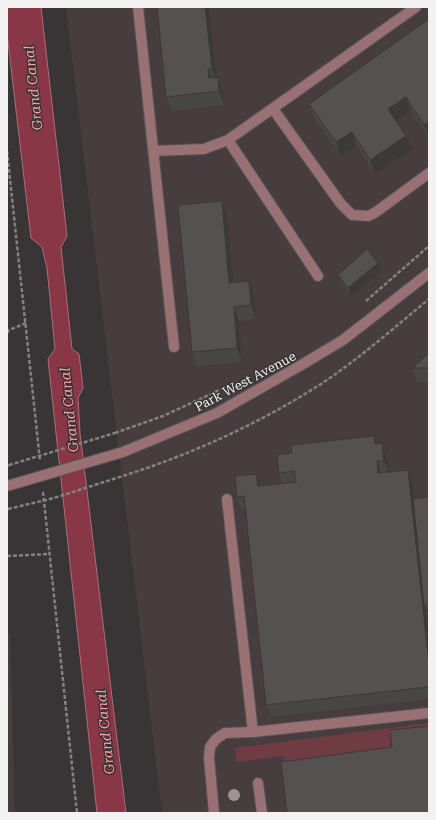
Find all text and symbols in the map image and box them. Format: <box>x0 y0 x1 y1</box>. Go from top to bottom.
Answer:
water label: Grand Canal <box>21 45 45 131</box>
street label: Park West Avenue <box>192 348 298 415</box>
water label: Grand Canal <box>57 367 81 453</box>
water label: Grand Canal <box>93 689 117 775</box>

